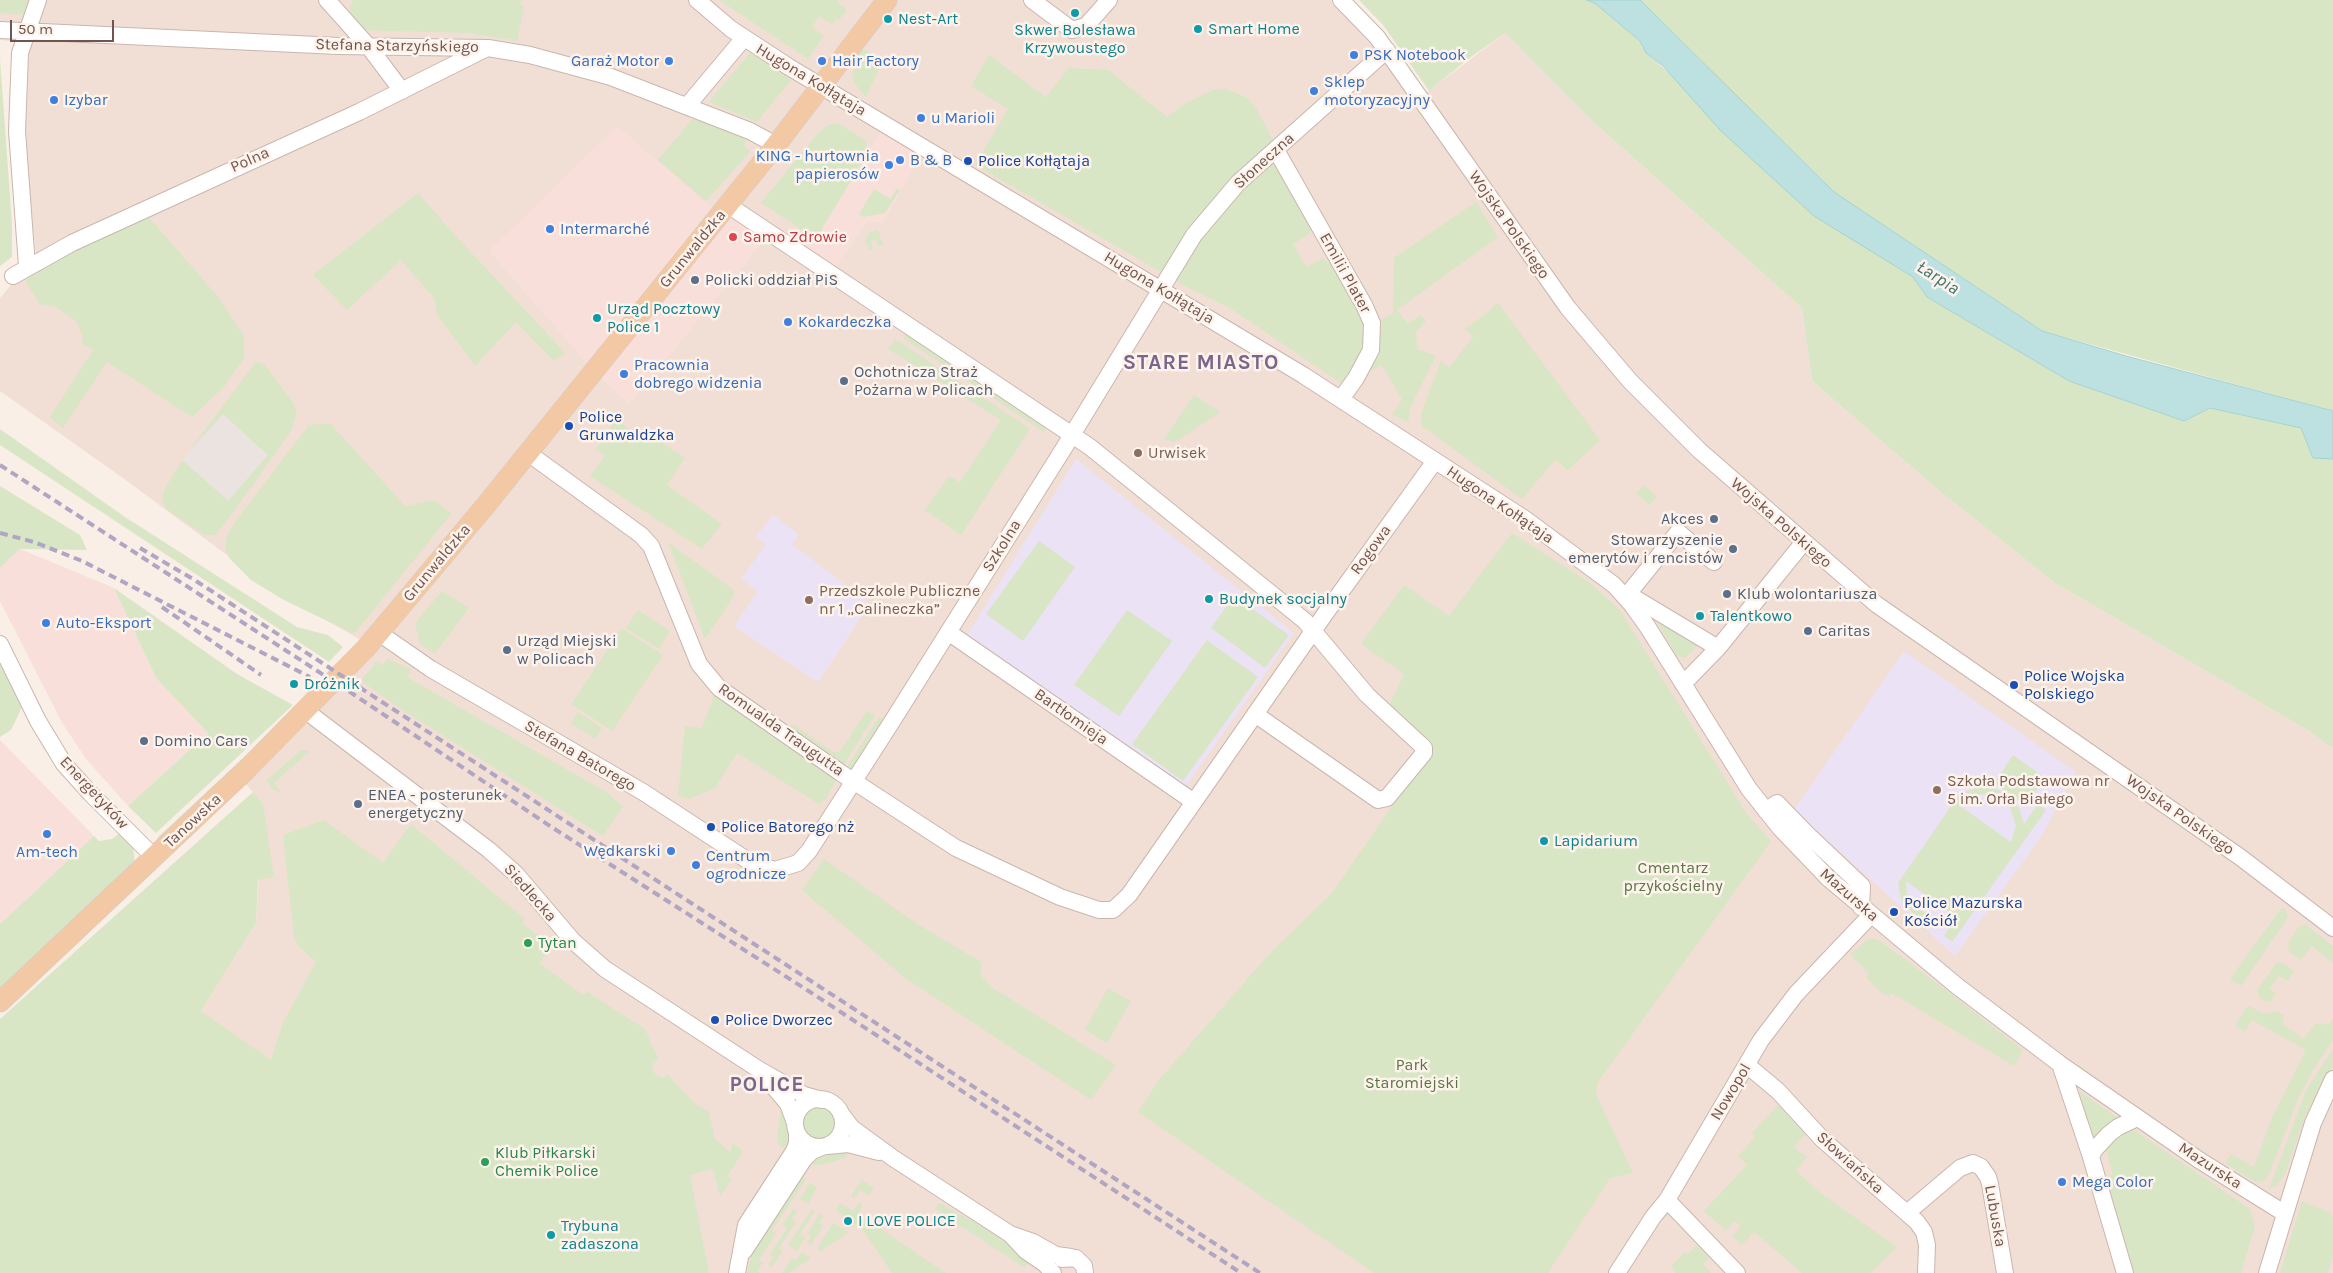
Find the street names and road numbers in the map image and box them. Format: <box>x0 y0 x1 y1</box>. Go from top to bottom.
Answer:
street label: Stefana Starzyńskiego <box>315 35 479 57</box>
street label: Hugona Kołłątaja <box>752 40 870 120</box>
street label: Słoneczna <box>1230 129 1298 193</box>
street label: Polna <box>228 143 272 177</box>
street label: Wojska Polskiego <box>1464 167 1554 283</box>
street label: Grunwaldzka <box>656 206 730 292</box>
street label: Emilii Plater <box>1315 230 1375 316</box>
street label: Hugona Kołłątaja <box>1100 248 1218 328</box>
street label: Hugona Kołłątaja <box>1443 462 1557 548</box>
street label: Wojska Polskiego <box>1726 474 1836 572</box>
street label: Szkolna <box>978 516 1026 576</box>
street label: Grunwaldzka <box>399 520 475 606</box>
street label: Rogowa <box>1347 521 1395 579</box>
street label: Romualda Traugutta <box>714 679 848 781</box>
street label: Bartłomieja <box>1030 685 1112 749</box>
street label: Stefana Batorego <box>521 716 639 796</box>
street label: Energetyków <box>55 753 133 833</box>
street label: Wojska Polskiego <box>2122 770 2238 860</box>
street label: Tanowska <box>160 790 226 852</box>
street label: Siedlecka <box>499 860 561 926</box>
street label: Mazurska <box>1816 864 1882 926</box>
street label: Nowopol <box>1707 1060 1755 1124</box>
street label: Słowiańska <box>1812 1128 1888 1198</box>
street label: Mazurska <box>2175 1138 2245 1194</box>
street label: Lubuska <box>1980 1184 2010 1248</box>

